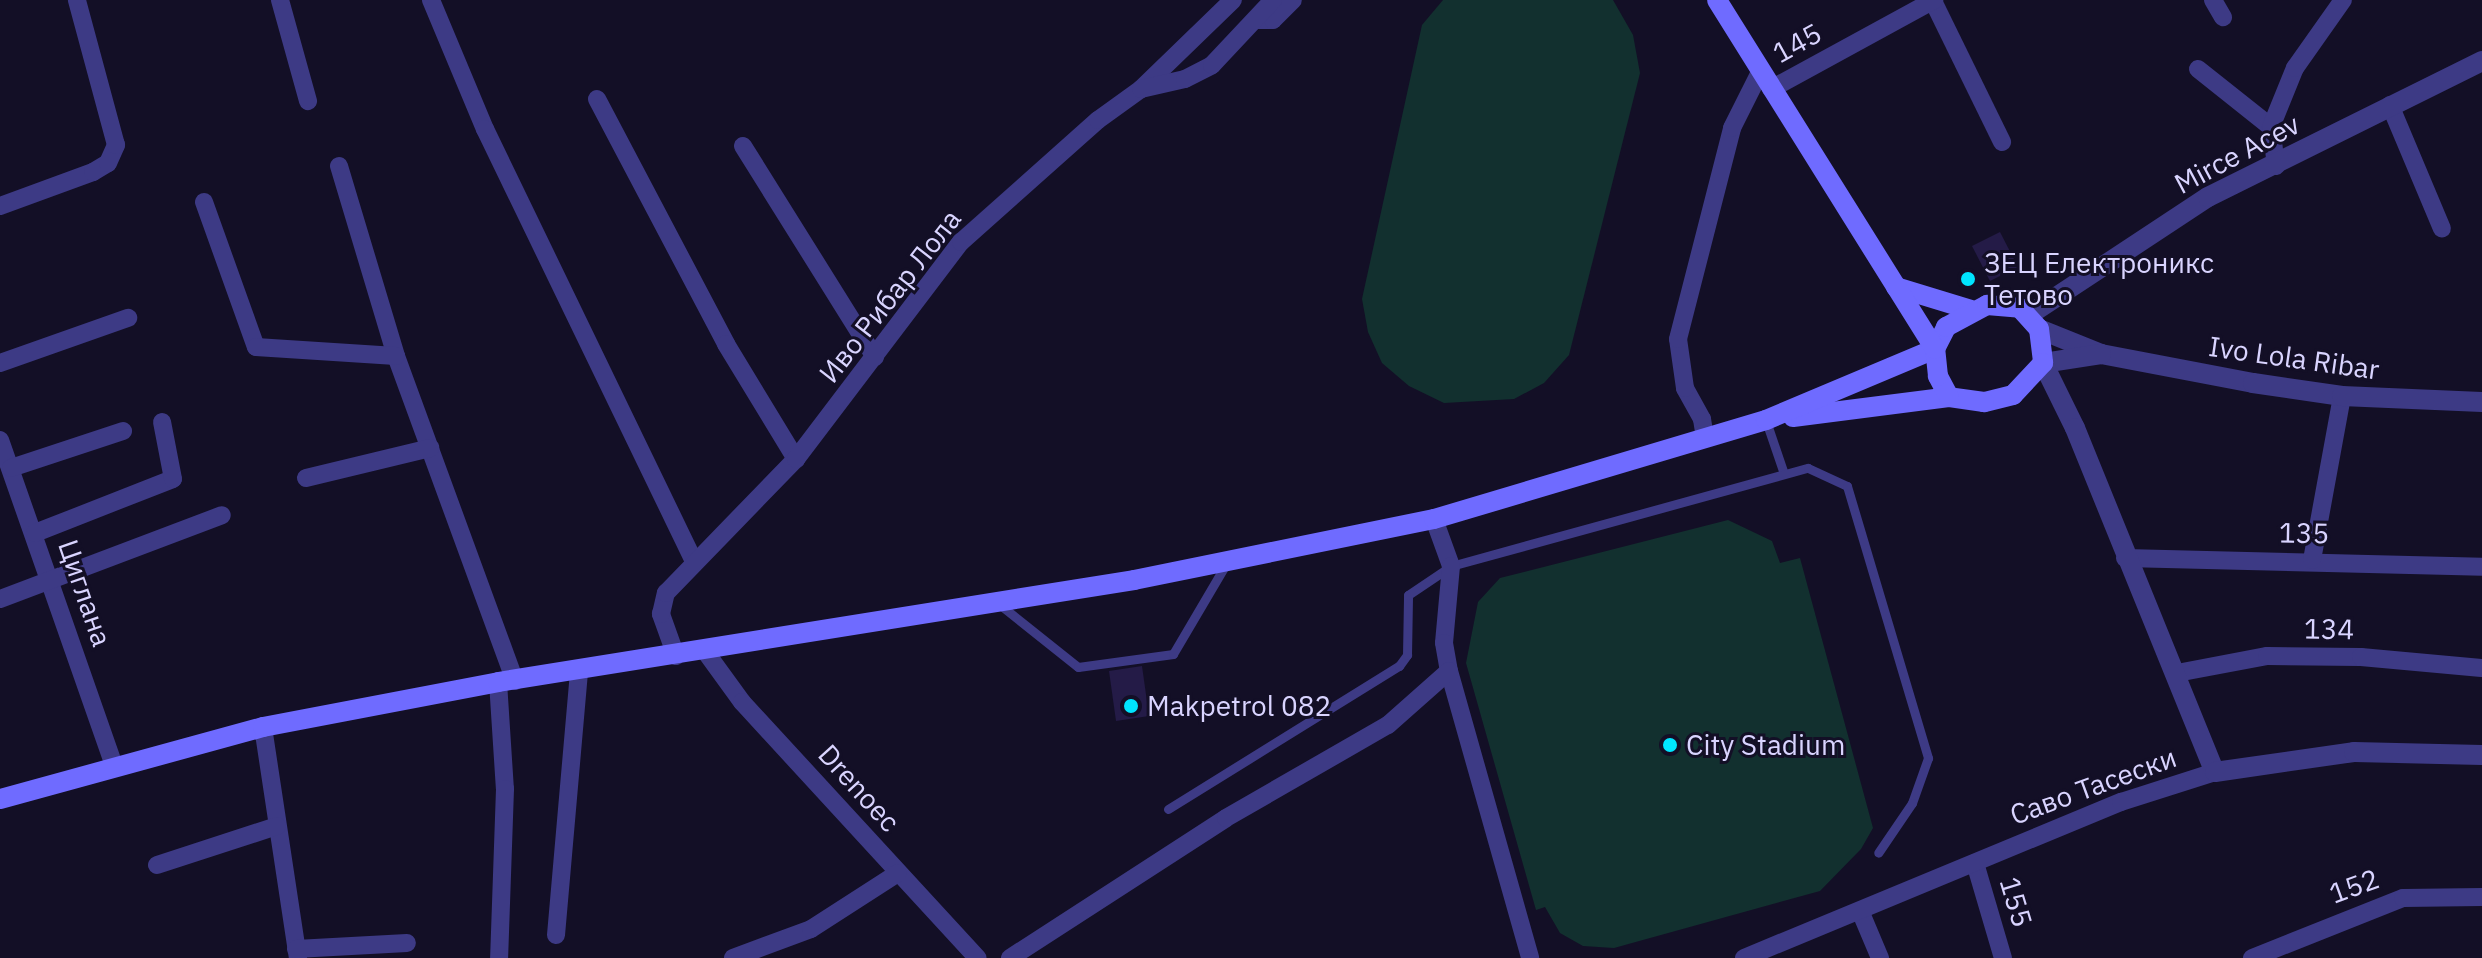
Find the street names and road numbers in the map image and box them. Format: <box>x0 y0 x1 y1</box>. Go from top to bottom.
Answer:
street label: 145 <box>1767 16 1827 70</box>
street label: Mirce Acev <box>2169 107 2305 201</box>
street label: Иво Рибар Лола <box>812 203 968 389</box>
street label: Ivo Lola Ribar <box>2206 329 2382 387</box>
street label: 135 <box>2279 516 2329 550</box>
street label: Циглана <box>51 535 119 651</box>
street label: 134 <box>2304 612 2354 646</box>
street label: Drenoec <box>811 738 907 838</box>
street label: Саво Тасески <box>2005 740 2181 832</box>
street label: 152 <box>2325 862 2383 910</box>
street label: 155 <box>1993 873 2039 931</box>

